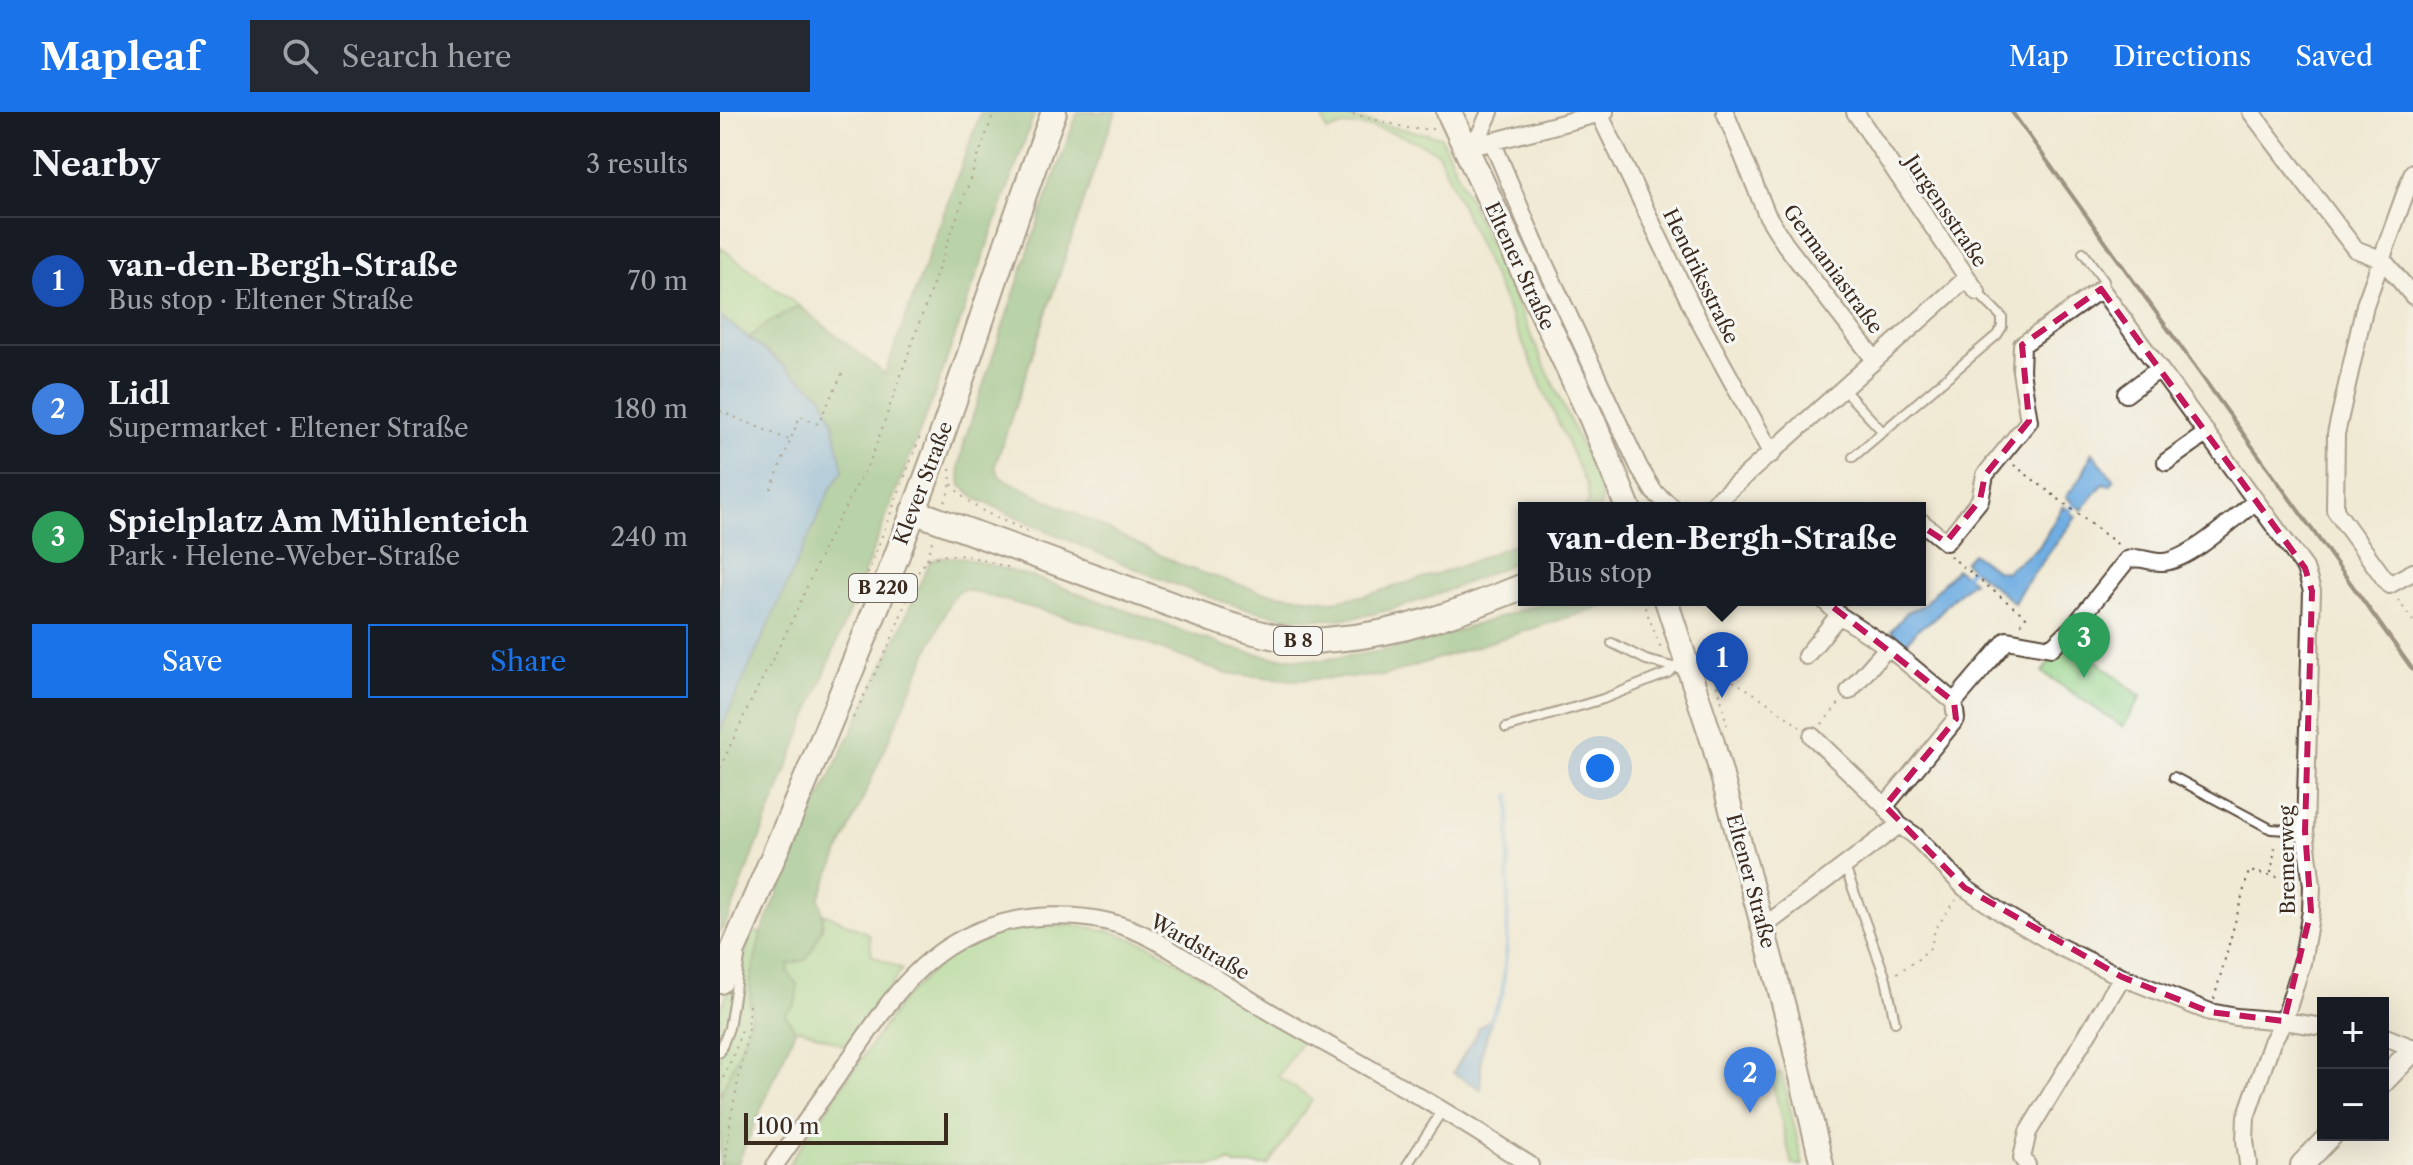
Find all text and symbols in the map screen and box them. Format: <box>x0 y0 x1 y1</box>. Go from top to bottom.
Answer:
search box <box>250 20 810 92</box>
text: Mapleaf <box>40 33 202 80</box>
icon: search <box>278 34 322 78</box>
text: Search here <box>342 38 512 75</box>
text: Map <box>2009 39 2069 73</box>
text: Directions <box>2113 39 2251 73</box>
text: Saved <box>2295 39 2373 73</box>
text: Nearby <box>32 143 160 185</box>
text: 3 results <box>586 148 688 180</box>
street label: Jurgensstraße <box>1898 148 1992 272</box>
street label: Eltener Straße <box>1480 198 1560 334</box>
street label: Germaniastraße <box>1778 200 1888 338</box>
street label: Hendriksstraße <box>1658 205 1744 347</box>
text: van-den-Bergh-Straße <box>108 247 458 284</box>
text: 1 <box>52 265 64 297</box>
text: 70 m <box>628 265 688 297</box>
text: Bus stop · Eltener Straße <box>108 284 413 316</box>
text: Lidl <box>108 375 170 412</box>
text: 2 <box>50 393 66 425</box>
text: 180 m <box>614 393 688 425</box>
text: Supermarket · Eltener Straße <box>108 412 468 444</box>
street label: Klever Straße <box>888 418 958 548</box>
popup <box>1518 502 1926 606</box>
text: Spielplatz Am Mühlenteich <box>108 503 529 540</box>
text: van-den-Bergh-Straße <box>1547 520 1897 557</box>
text: 3 <box>51 521 65 553</box>
text: 240 m <box>610 521 688 553</box>
text: Park · Helene-Weber-Straße <box>108 540 460 572</box>
text: Bus stop <box>1547 557 1652 589</box>
road number: B 220 <box>849 574 917 602</box>
pin: 3 <box>2058 612 2110 678</box>
button: Save <box>32 624 352 698</box>
button: Share <box>368 624 688 698</box>
road number: B 8 <box>1274 627 1322 655</box>
pin: 1 <box>1696 632 1748 698</box>
your location <box>1580 748 1620 788</box>
street label: Bremerweg <box>2274 805 2300 915</box>
street label: Eltener Straße <box>1722 811 1780 951</box>
street label: Wardstraße <box>1145 908 1254 985</box>
map controls <box>2317 997 2389 1141</box>
button: + <box>2317 997 2389 1069</box>
pin: 2 <box>1724 1047 1776 1113</box>
button: − <box>2317 1069 2389 1141</box>
scale bar <box>744 1109 948 1145</box>
text: 100 m <box>756 1113 819 1140</box>

